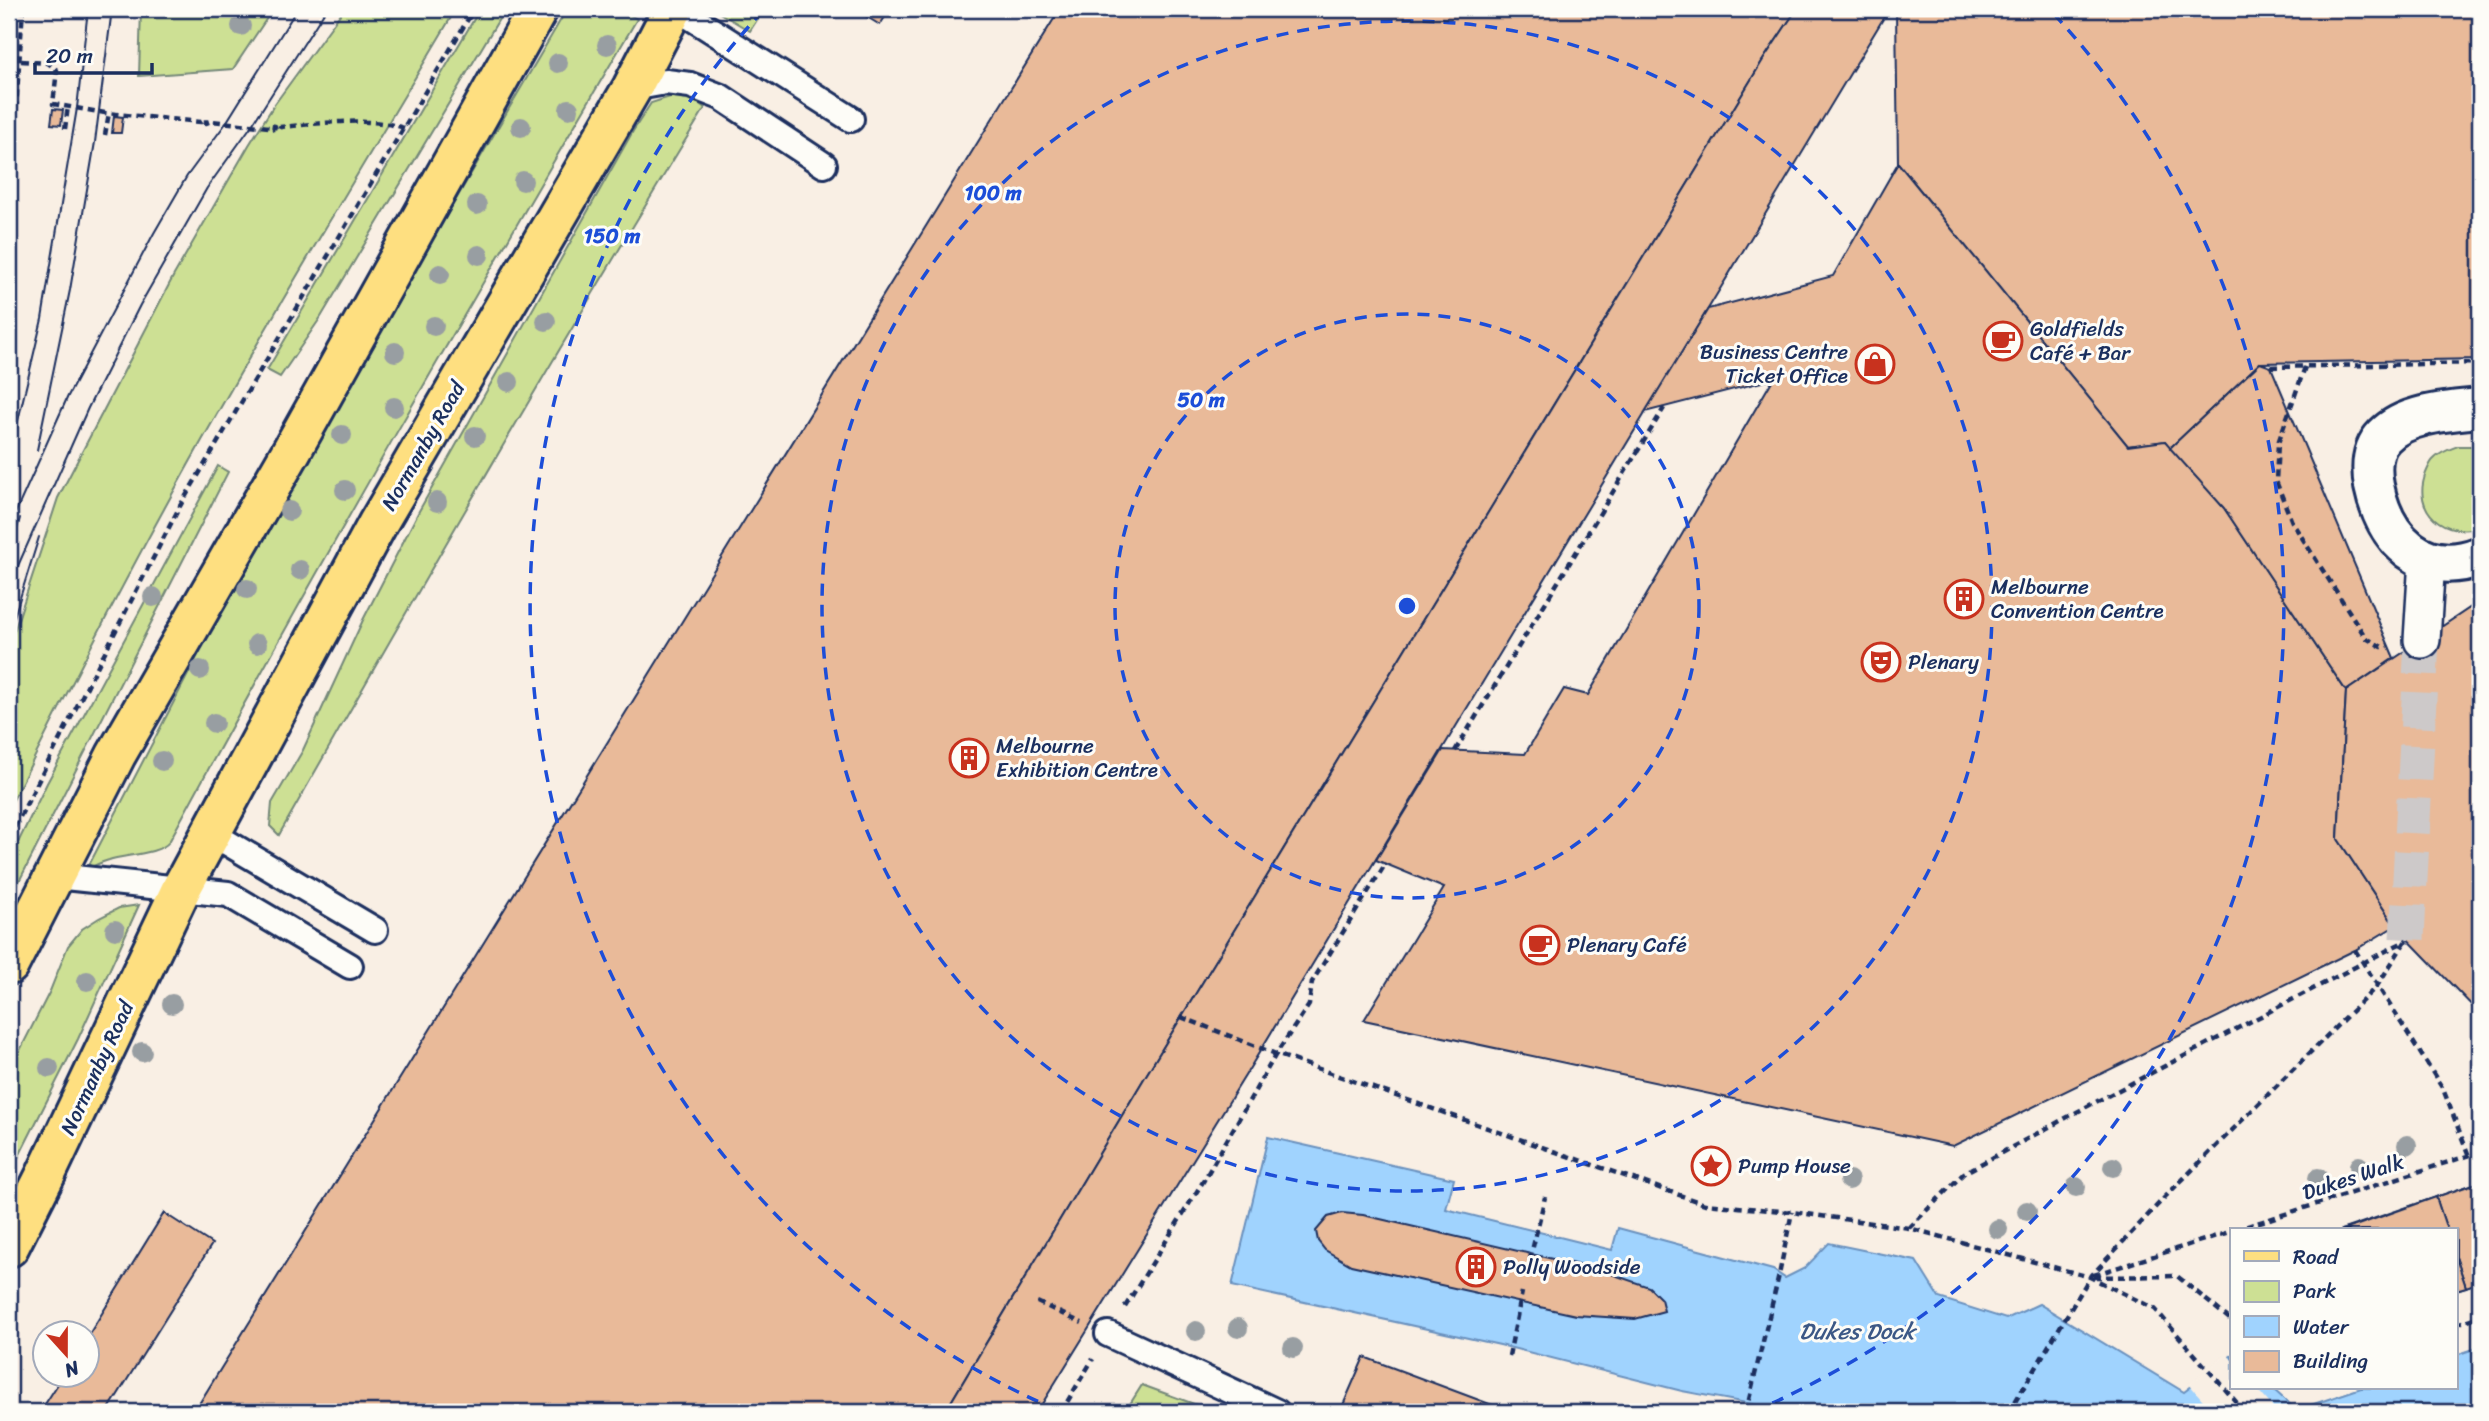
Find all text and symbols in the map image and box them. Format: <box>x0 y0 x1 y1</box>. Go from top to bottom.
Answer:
scale bar <box>35 32 152 76</box>
text: 20 m <box>46 37 93 75</box>
text: 100 m <box>964 174 1022 212</box>
text: 150 m <box>584 217 641 255</box>
place label: Goldfields Café + Bar <box>2030 310 2131 372</box>
cafe icon: Goldfields Café + Bar <box>1982 320 2024 362</box>
place label: Business Centre Ticket Office <box>1700 333 1848 395</box>
shop icon: Business Centre Ticket Office <box>1854 343 1896 385</box>
street label: Normanby Road <box>370 372 477 518</box>
text: 50 m <box>1177 381 1226 419</box>
place label: Melbourne Convention Centre <box>1991 568 2164 630</box>
building icon: Melbourne Convention Centre <box>1943 578 1985 620</box>
centre of rings <box>1395 594 1419 618</box>
theatre icon: Plenary <box>1860 641 1902 683</box>
place label: Plenary <box>1908 643 1979 681</box>
place label: Melbourne Exhibition Centre <box>996 727 1158 789</box>
building icon: Melbourne Exhibition Centre <box>948 737 990 779</box>
cafe icon: Plenary Café <box>1519 924 1561 966</box>
place label: Plenary Café <box>1567 926 1687 964</box>
street label: Normanby Road <box>49 993 146 1142</box>
street label: Dukes Walk <box>2297 1142 2410 1211</box>
place icon: Pump House <box>1690 1145 1732 1187</box>
place label: Pump House <box>1738 1147 1851 1185</box>
legend <box>2230 1228 2458 1390</box>
text: Road <box>2293 1238 2340 1276</box>
building icon: Polly Woodside <box>1455 1246 1497 1288</box>
place label: Polly Woodside <box>1503 1248 1641 1286</box>
text: Park <box>2293 1272 2336 1310</box>
text: Water <box>2293 1308 2350 1346</box>
water label: Dukes Dock <box>1799 1311 1918 1352</box>
north arrow <box>32 1320 102 1390</box>
text: Building <box>2293 1342 2369 1380</box>
text: N <box>59 1351 85 1387</box>

